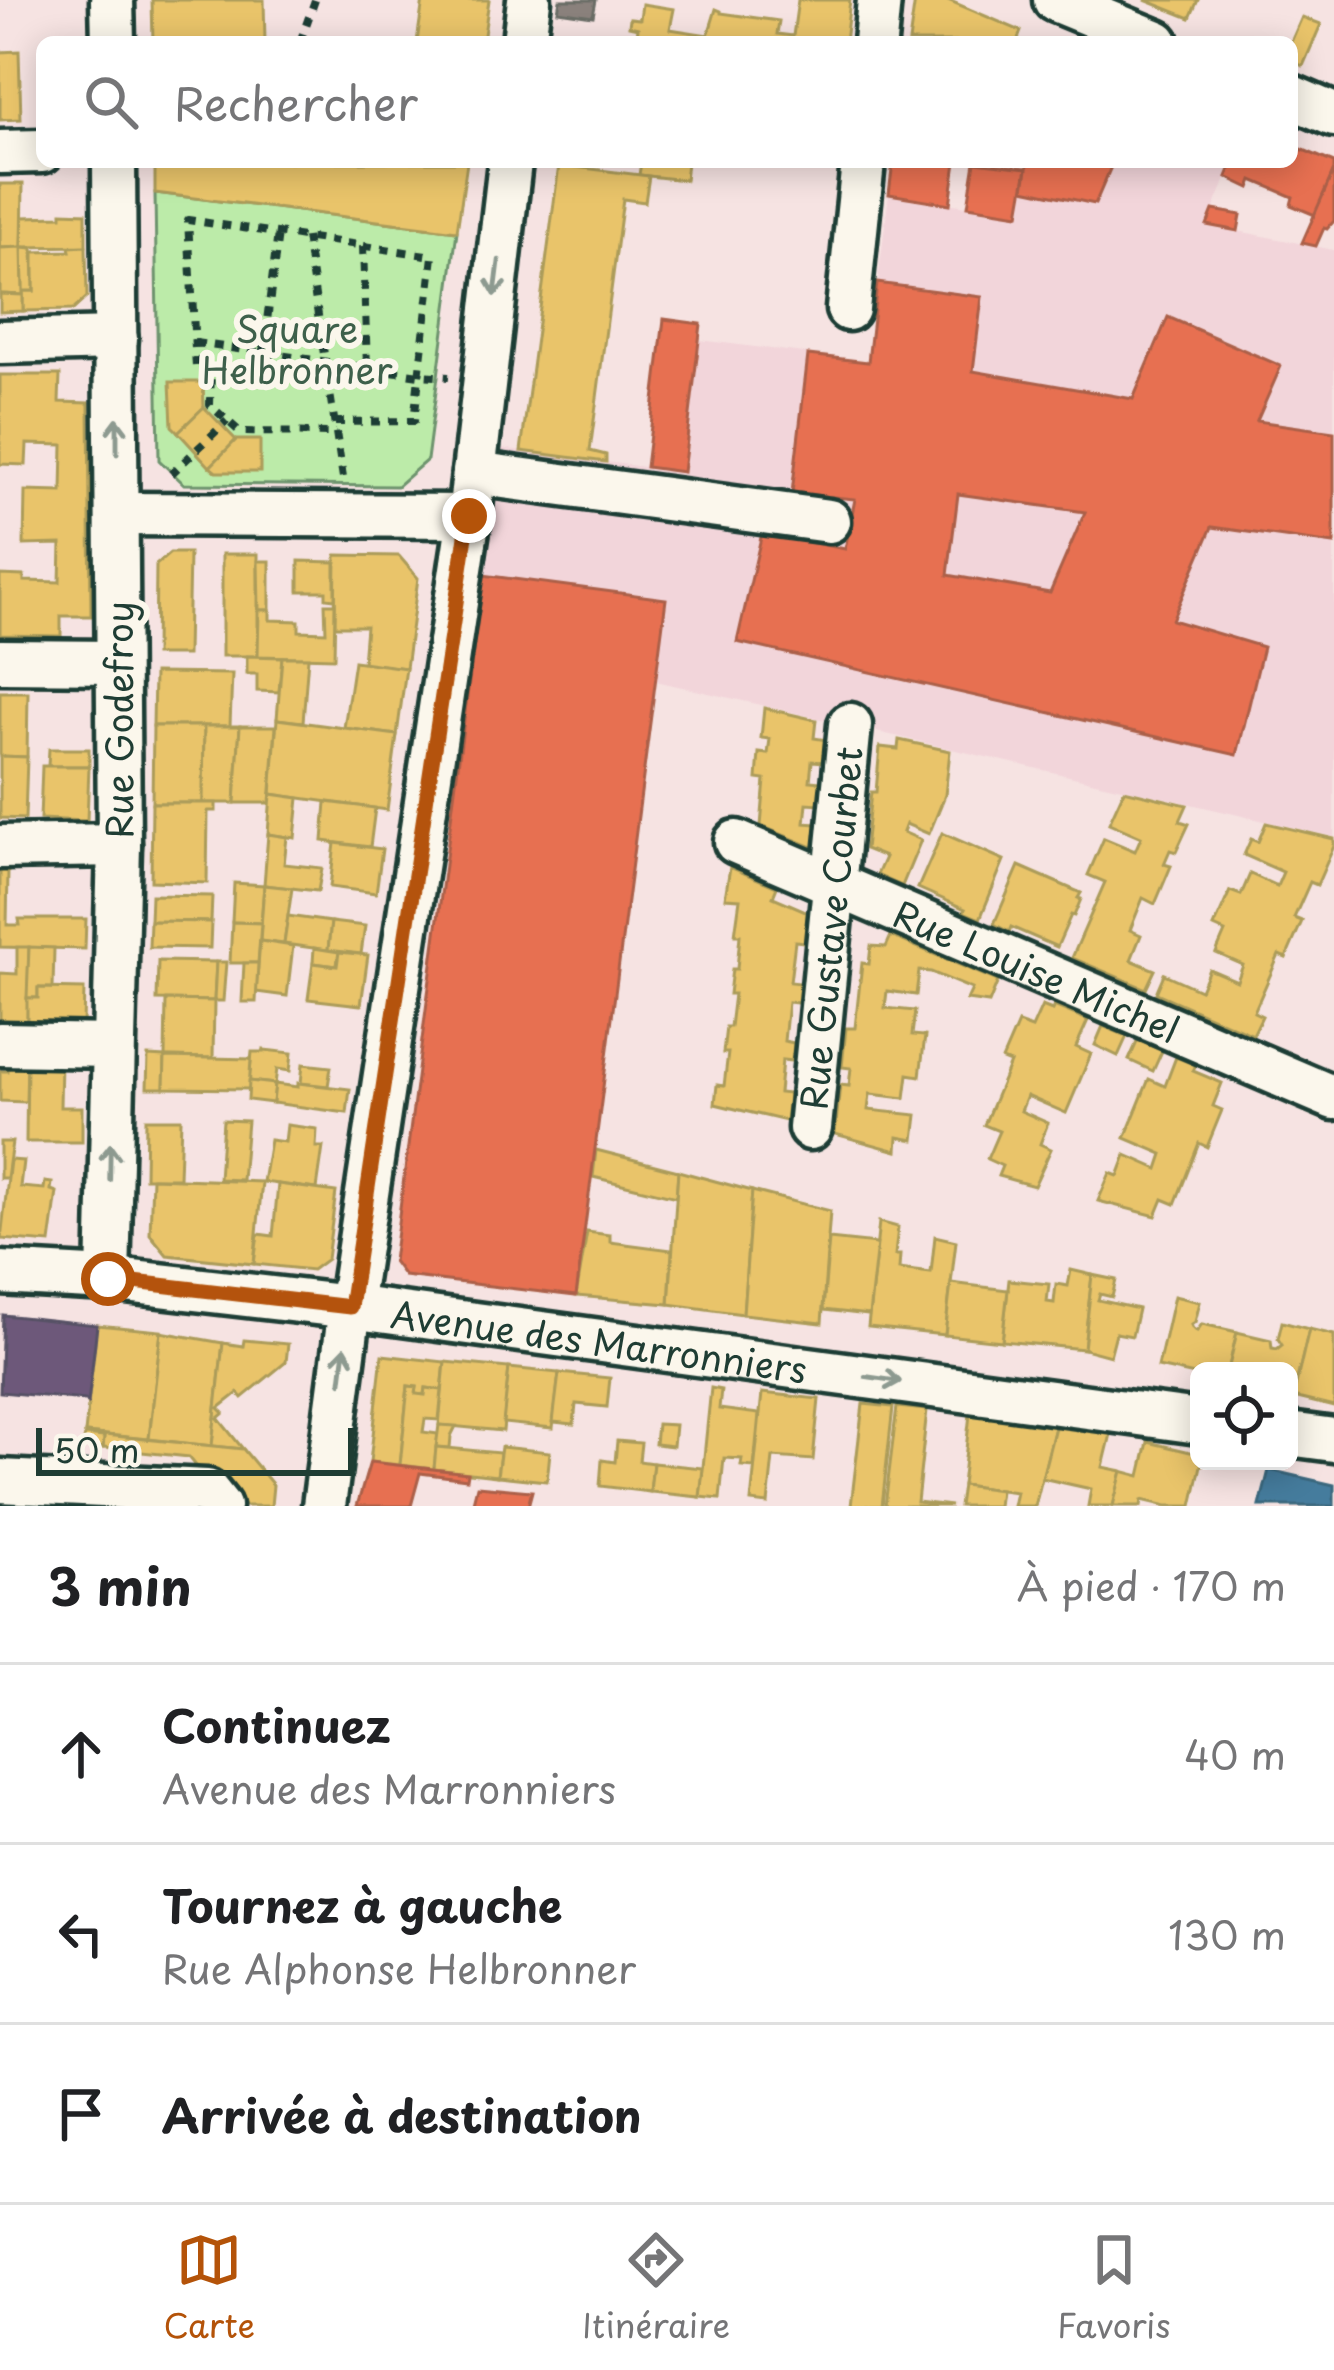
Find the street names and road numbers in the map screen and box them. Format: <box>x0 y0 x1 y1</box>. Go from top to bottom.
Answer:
street label: Rue Godefroy <box>91 601 145 839</box>
street label: Rue Gustave Courbet <box>785 744 875 1112</box>
street label: Rue Louise Michel <box>885 886 1188 1056</box>
street label: Avenue des Marronniers <box>388 1286 810 1396</box>

